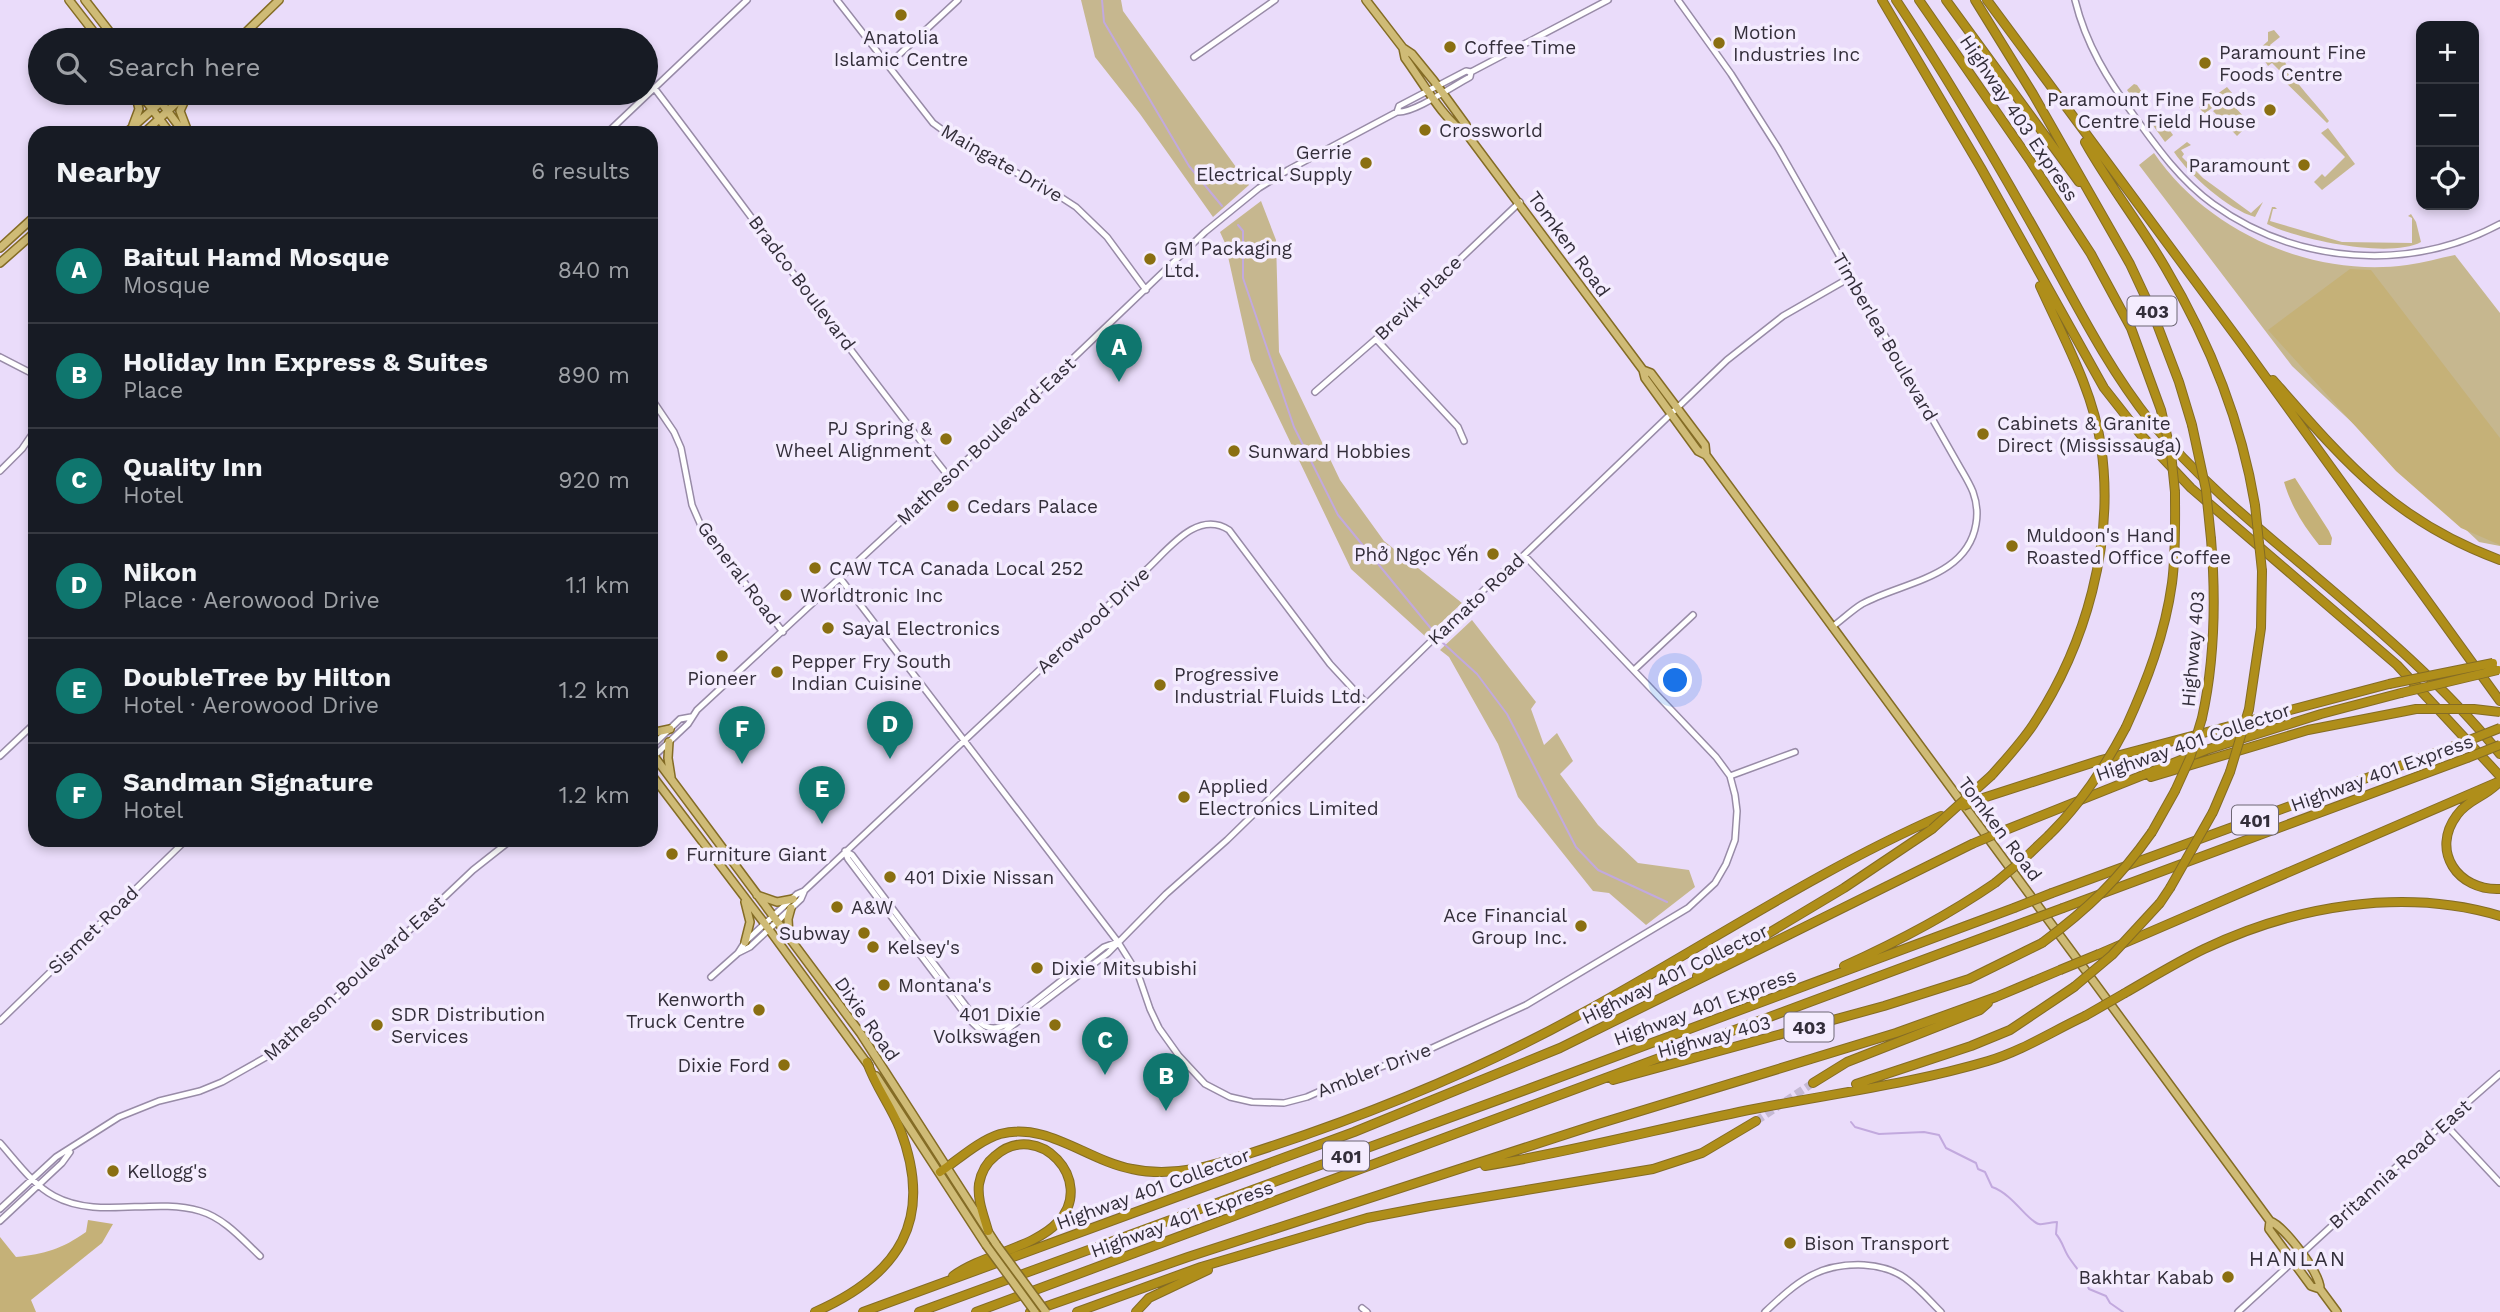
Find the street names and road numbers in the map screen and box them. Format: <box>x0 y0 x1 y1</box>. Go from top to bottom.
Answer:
street label: Highway 403 Express <box>1955 30 2083 206</box>
street label: Maingate Drive <box>937 119 1067 207</box>
street label: Tomken Road <box>1523 187 1615 301</box>
street label: Bradco Boulevard <box>744 211 860 355</box>
street label: Timberlea Boulevard <box>1827 249 1943 425</box>
street label: Brevik Place <box>1370 251 1466 345</box>
road number: 403 <box>2128 296 2176 326</box>
street label: Matheson Boulevard East <box>892 352 1080 530</box>
street label: General Road <box>693 517 785 629</box>
street label: Kamato Road <box>1423 548 1529 650</box>
street label: Aerowood Drive <box>1032 562 1154 678</box>
street label: Highway 403 <box>2176 590 2210 708</box>
street label: Highway 401 Collector <box>2093 698 2294 786</box>
street label: Highway 401 Express <box>2288 729 2476 817</box>
street label: Tomken Road <box>1953 772 2047 886</box>
road number: 401 <box>2232 806 2278 834</box>
street label: Sismet Road <box>43 881 143 979</box>
street label: Matheson Boulevard East <box>259 890 449 1065</box>
street label: Highway 401 Collector <box>1578 919 1772 1029</box>
street label: Highway 401 Express <box>1611 963 1799 1051</box>
street label: Dixie Road <box>830 972 904 1066</box>
street label: Highway 403 <box>1655 1011 1773 1063</box>
road number: 403 <box>1784 1012 1834 1042</box>
street label: Ambler Drive <box>1314 1038 1434 1102</box>
street label: Britannia Road East <box>2324 1094 2476 1234</box>
road number: 401 <box>1323 1142 1369 1170</box>
street label: Highway 401 Collector <box>1053 1143 1253 1235</box>
street label: Highway 401 Express <box>1088 1175 1276 1263</box>

